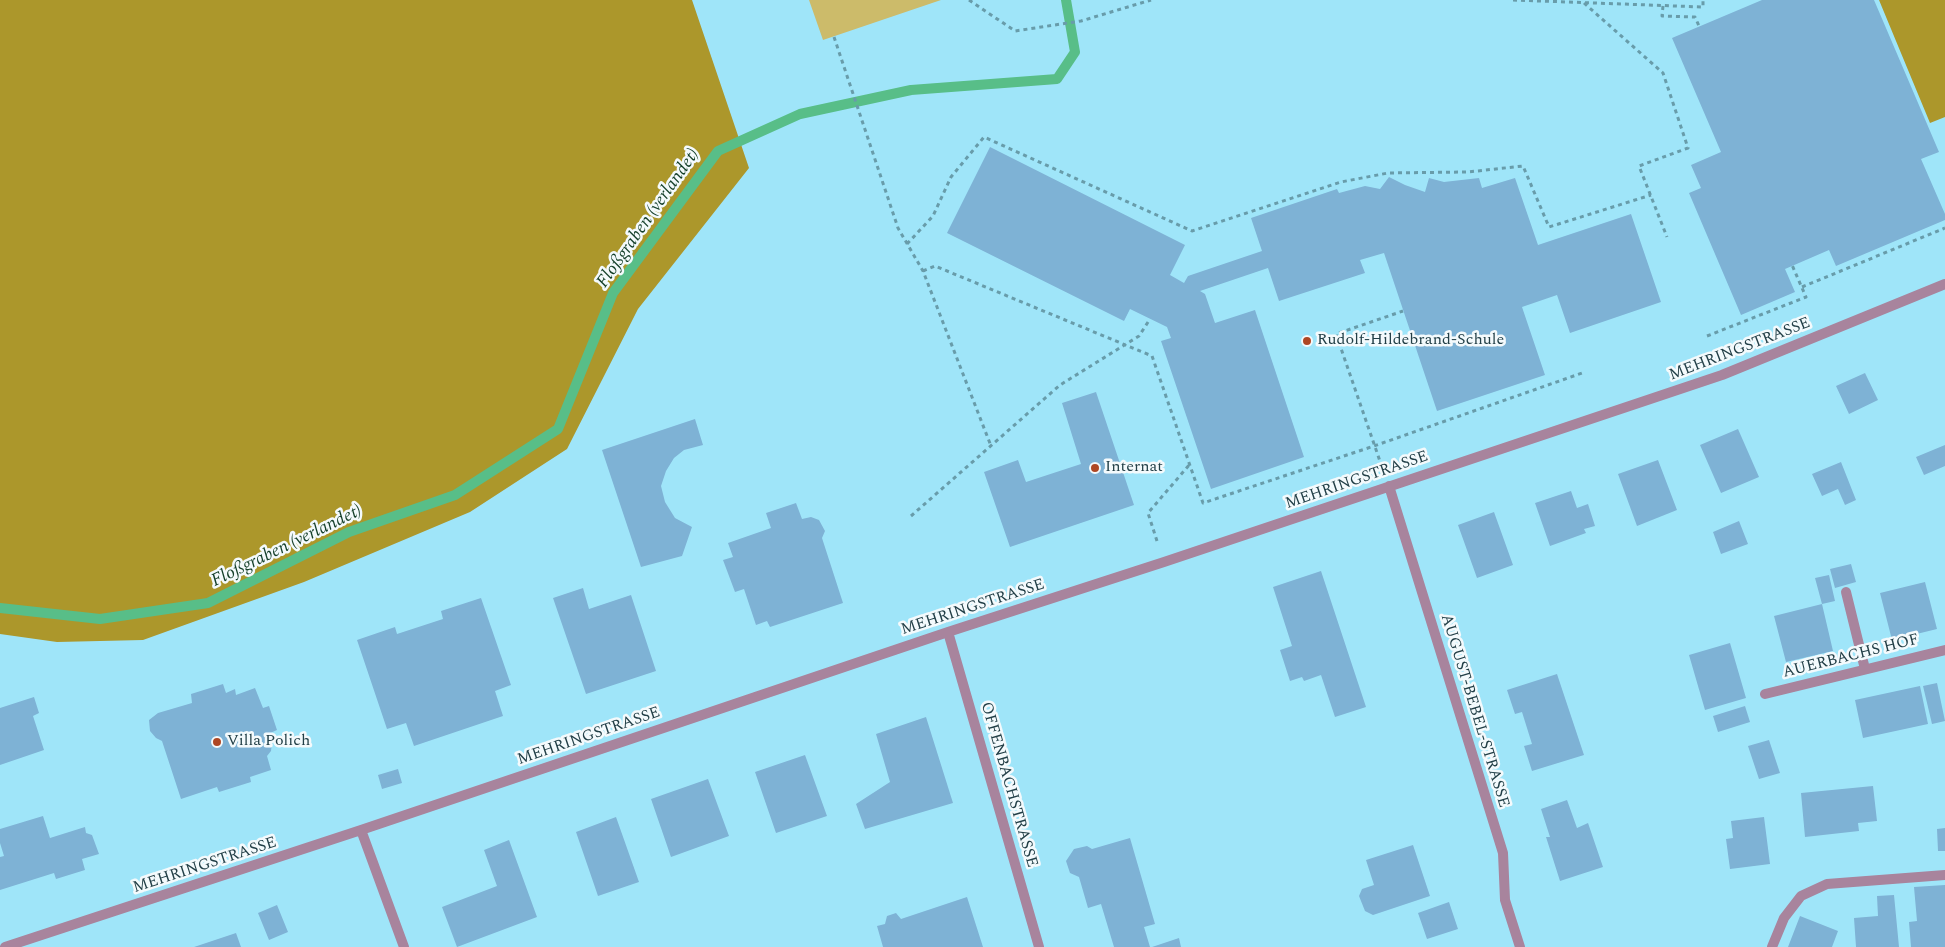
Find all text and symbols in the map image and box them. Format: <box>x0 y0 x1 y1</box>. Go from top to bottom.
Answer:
water label: Floßgraben (verlandet) <box>593 145 705 293</box>
street label: MEHRINGSTRASSE <box>1667 314 1813 386</box>
place label: Rudolf-Hildebrand-Schule <box>1317 331 1504 351</box>
marker: Rudolf-Hildebrand-Schule <box>1301 335 1313 347</box>
street label: MEHRINGSTRASSE <box>1283 448 1431 514</box>
place label: Internat <box>1105 458 1163 478</box>
marker: Internat <box>1089 462 1101 474</box>
water label: Floßgraben (verlandet) <box>208 501 366 593</box>
street label: MEHRINGSTRASSE <box>899 576 1047 640</box>
street label: AUGUST-BEBEL-STRASSE <box>1435 612 1513 810</box>
street label: AUERBACHS HOF <box>1781 631 1921 683</box>
street label: OFFENBACHSTRASSE <box>975 700 1041 870</box>
street label: MEHRINGSTRASSE <box>515 704 663 770</box>
place label: Villa Polich <box>227 732 310 752</box>
marker: Villa Polich <box>211 736 223 748</box>
street label: MEHRINGSTRASSE <box>131 834 279 898</box>

